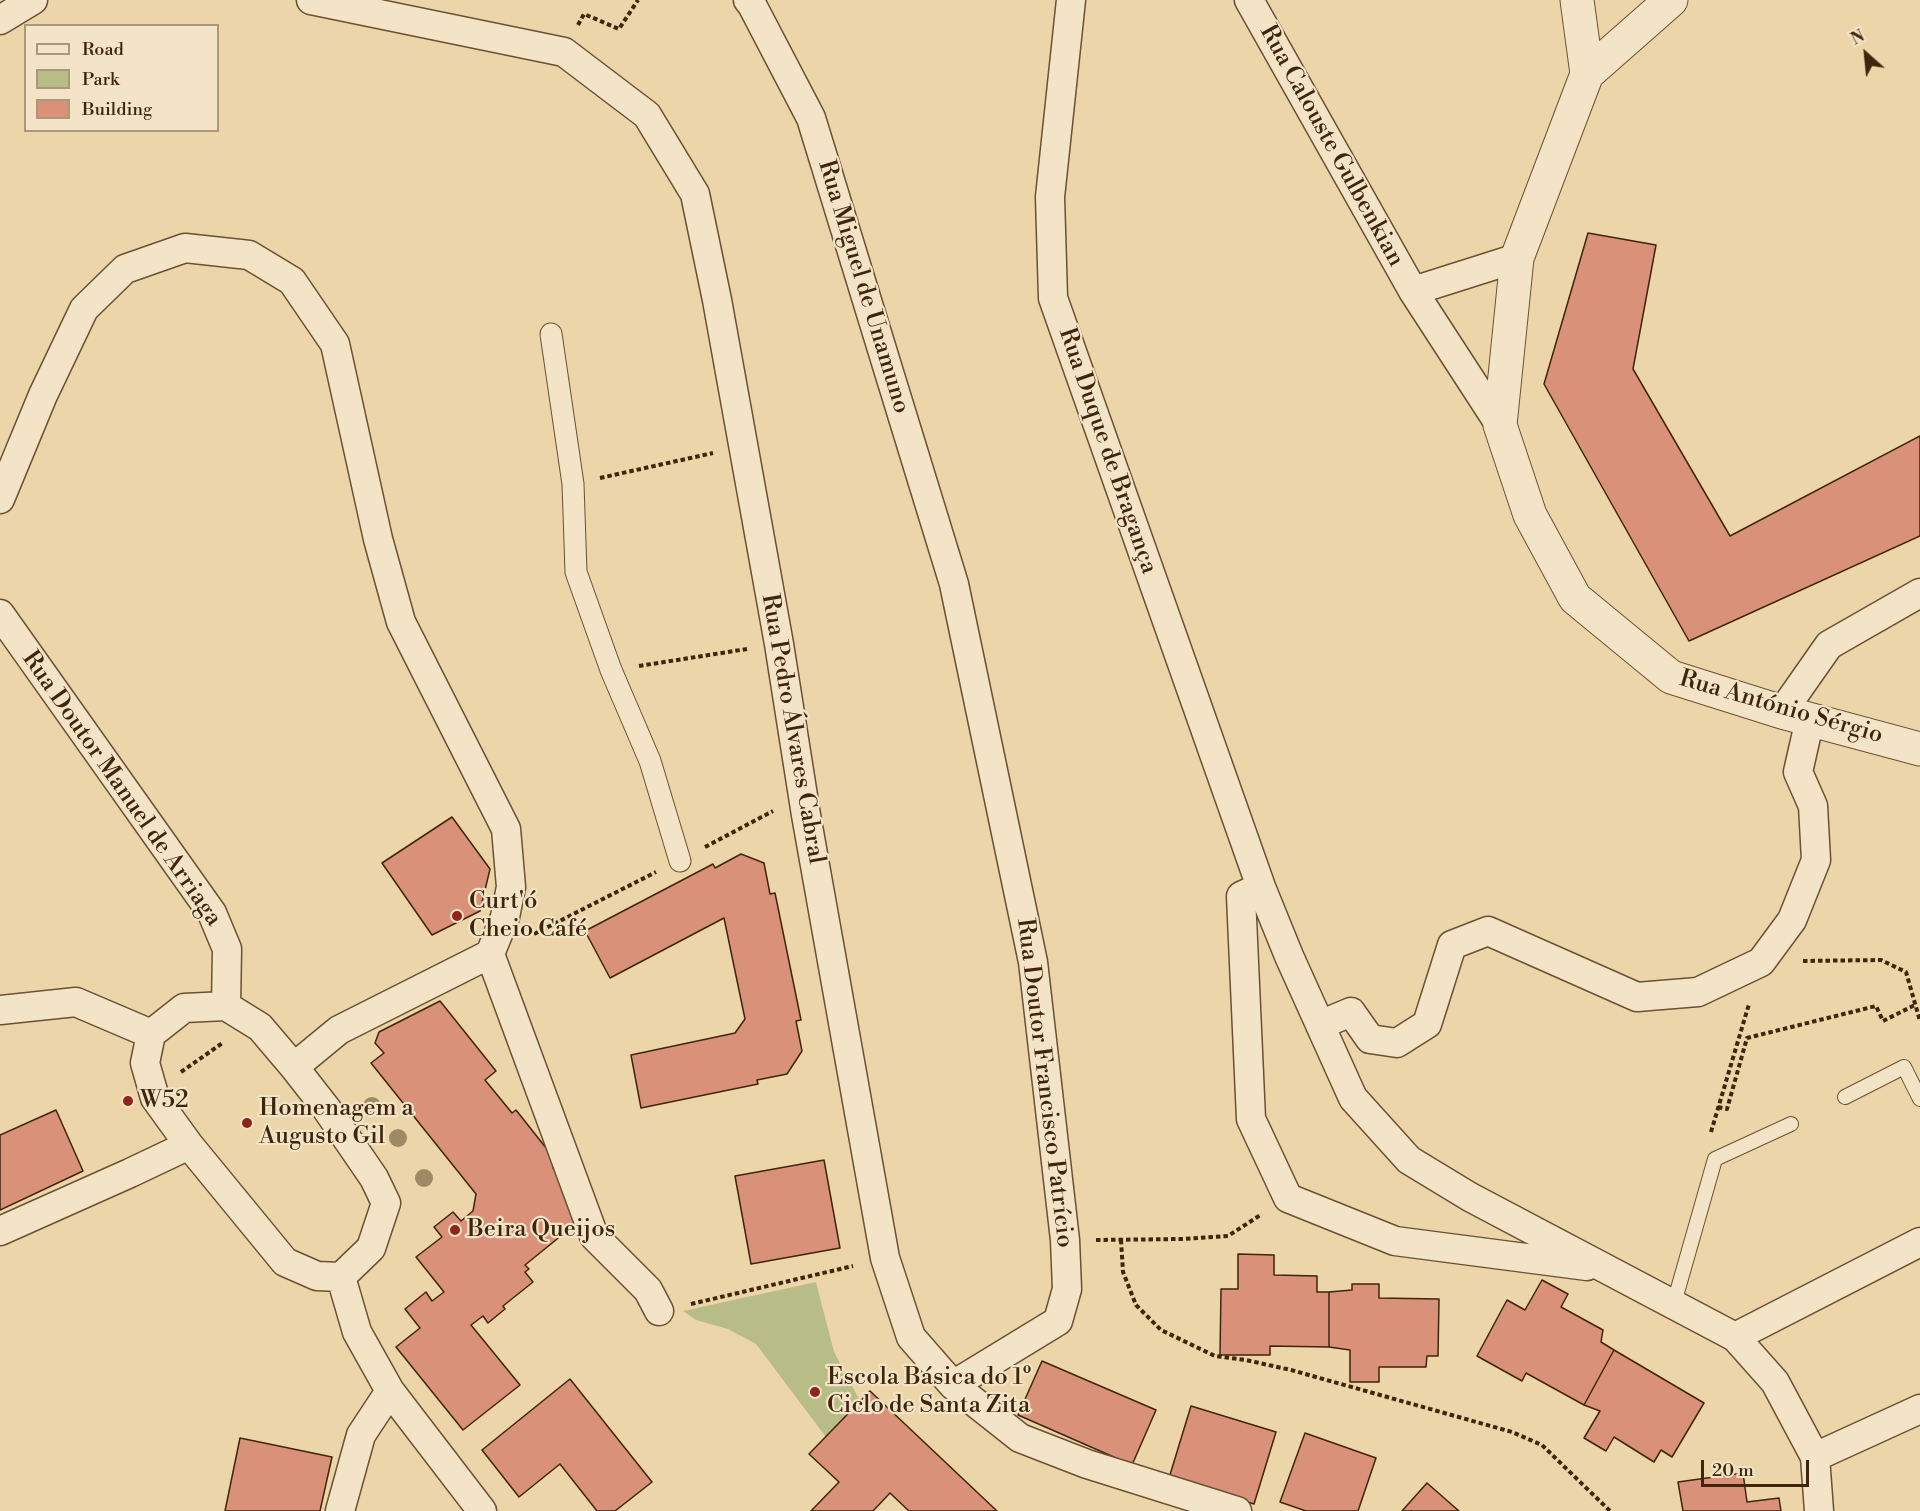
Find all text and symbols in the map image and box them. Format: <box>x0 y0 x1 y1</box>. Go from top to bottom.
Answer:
street label: Rua Calouste Gulbenkian <box>1253 20 1409 272</box>
legend <box>24 24 219 132</box>
north arrow <box>1836 24 1896 84</box>
text: N <box>1848 26 1868 50</box>
text: Road <box>82 38 124 61</box>
text: Park <box>82 68 119 91</box>
text: Building <box>82 98 152 121</box>
street label: Rua Miguel de Unamuno <box>811 157 915 417</box>
street label: Rua Duque de Bragança <box>1051 324 1163 578</box>
street label: Rua Pedro Álvares Cabral <box>754 592 830 866</box>
street label: Rua Doutor Manuel de Arriaga <box>15 646 227 932</box>
street label: Rua António Sérgio <box>1676 665 1886 751</box>
place label: Curt'ó Cheio Café <box>469 888 587 944</box>
marker: Curt'ó Cheio Café <box>450 909 464 923</box>
street label: Rua Doutor Francisco Patrício <box>1010 917 1078 1249</box>
place label: W52 <box>140 1087 189 1115</box>
marker: W52 <box>121 1094 135 1108</box>
place label: Homenagem a Augusto Gil <box>259 1095 414 1151</box>
marker: Homenagem a Augusto Gil <box>240 1116 254 1130</box>
place label: Beira Queijos <box>467 1216 615 1244</box>
marker: Beira Queijos <box>448 1223 462 1237</box>
place label: Escola Básica do 1º Ciclo de Santa Zita <box>827 1364 1031 1420</box>
marker: Escola Básica do 1º Ciclo de Santa Zita <box>808 1385 822 1399</box>
scale bar <box>1704 1448 1812 1486</box>
text: 20 m <box>1712 1459 1754 1482</box>

